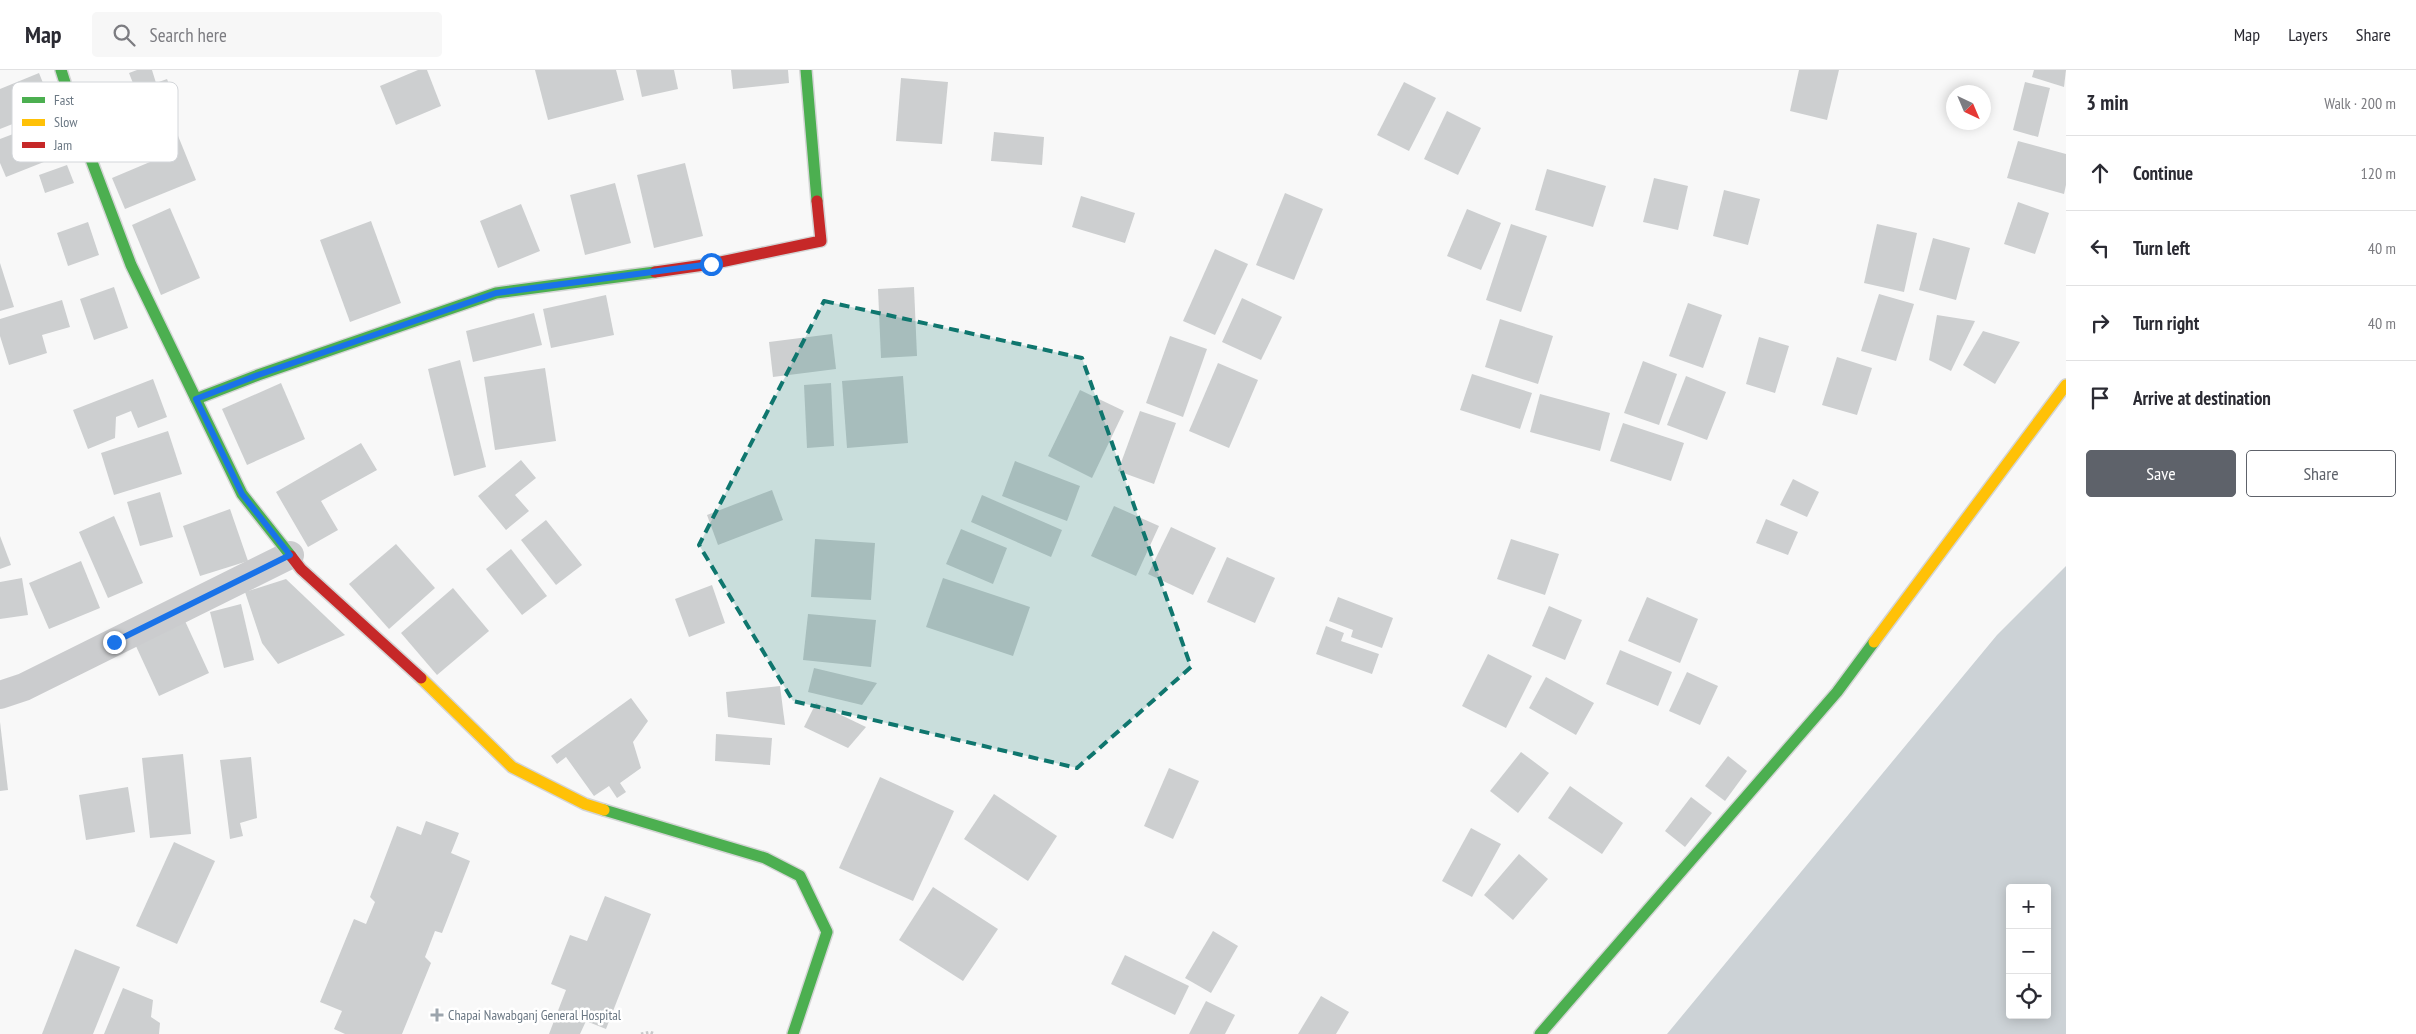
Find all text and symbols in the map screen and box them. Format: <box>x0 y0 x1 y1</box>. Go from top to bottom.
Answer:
search box <box>92 12 442 57</box>
text: Map <box>25 19 62 50</box>
icon: search <box>110 21 138 49</box>
text: Search here <box>150 23 227 47</box>
text: Map <box>2234 23 2260 46</box>
text: Layers <box>2288 23 2328 46</box>
text: Share <box>2356 23 2391 46</box>
legend <box>12 82 178 162</box>
north arrow <box>1946 85 1991 130</box>
text: 3 min <box>2086 89 2128 116</box>
text: Fast <box>54 91 74 109</box>
text: Walk · 200 m <box>2324 93 2396 113</box>
text: Slow <box>54 113 78 131</box>
text: Jam <box>53 136 72 154</box>
icon: ahead <box>2086 159 2114 187</box>
text: Continue <box>2133 161 2193 185</box>
text: 120 m <box>2361 163 2396 183</box>
icon: left <box>2086 234 2114 262</box>
text: Turn left <box>2133 236 2190 260</box>
text: 40 m <box>2368 238 2396 258</box>
route start <box>700 253 723 276</box>
icon: right <box>2086 309 2114 337</box>
text: Turn right <box>2133 311 2199 335</box>
text: 40 m <box>2368 313 2396 333</box>
icon: arrive <box>2086 384 2114 412</box>
text: Arrive at destination <box>2133 386 2271 410</box>
button: Save <box>2086 450 2236 497</box>
button: Share <box>2246 450 2396 497</box>
route end <box>103 631 126 654</box>
map controls <box>2006 884 2051 1019</box>
button: + <box>2006 884 2051 929</box>
button: − <box>2006 929 2051 974</box>
button: locate <box>2006 974 2051 1019</box>
place label: Chapai Nawabganj General Hospital <box>448 1006 622 1024</box>
marker: Chapai Nawabganj General Hospital <box>430 1008 444 1022</box>

